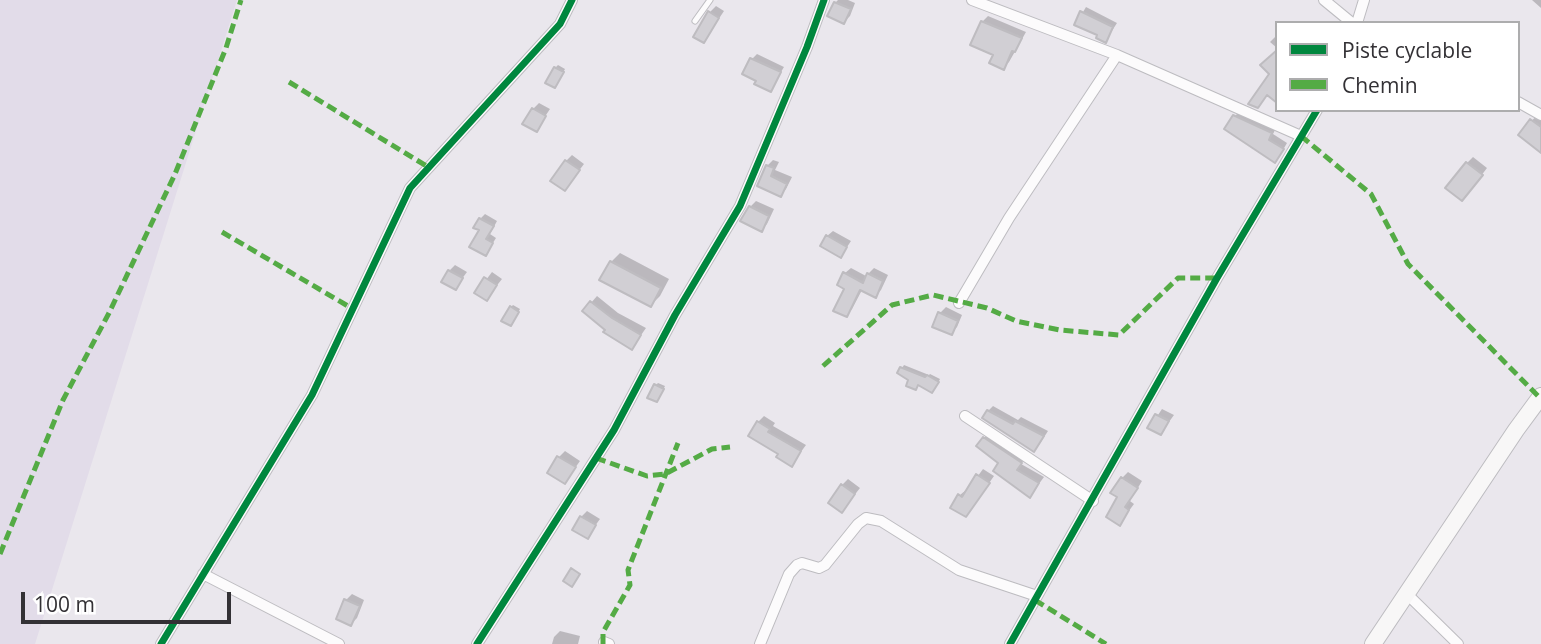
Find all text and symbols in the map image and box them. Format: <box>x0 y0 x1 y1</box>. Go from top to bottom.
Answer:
legend <box>1275 21 1520 112</box>
text: Piste cyclable <box>1342 36 1472 64</box>
text: Chemin <box>1342 71 1418 99</box>
scale bar <box>24 578 234 622</box>
text: 100 m <box>34 590 95 618</box>

